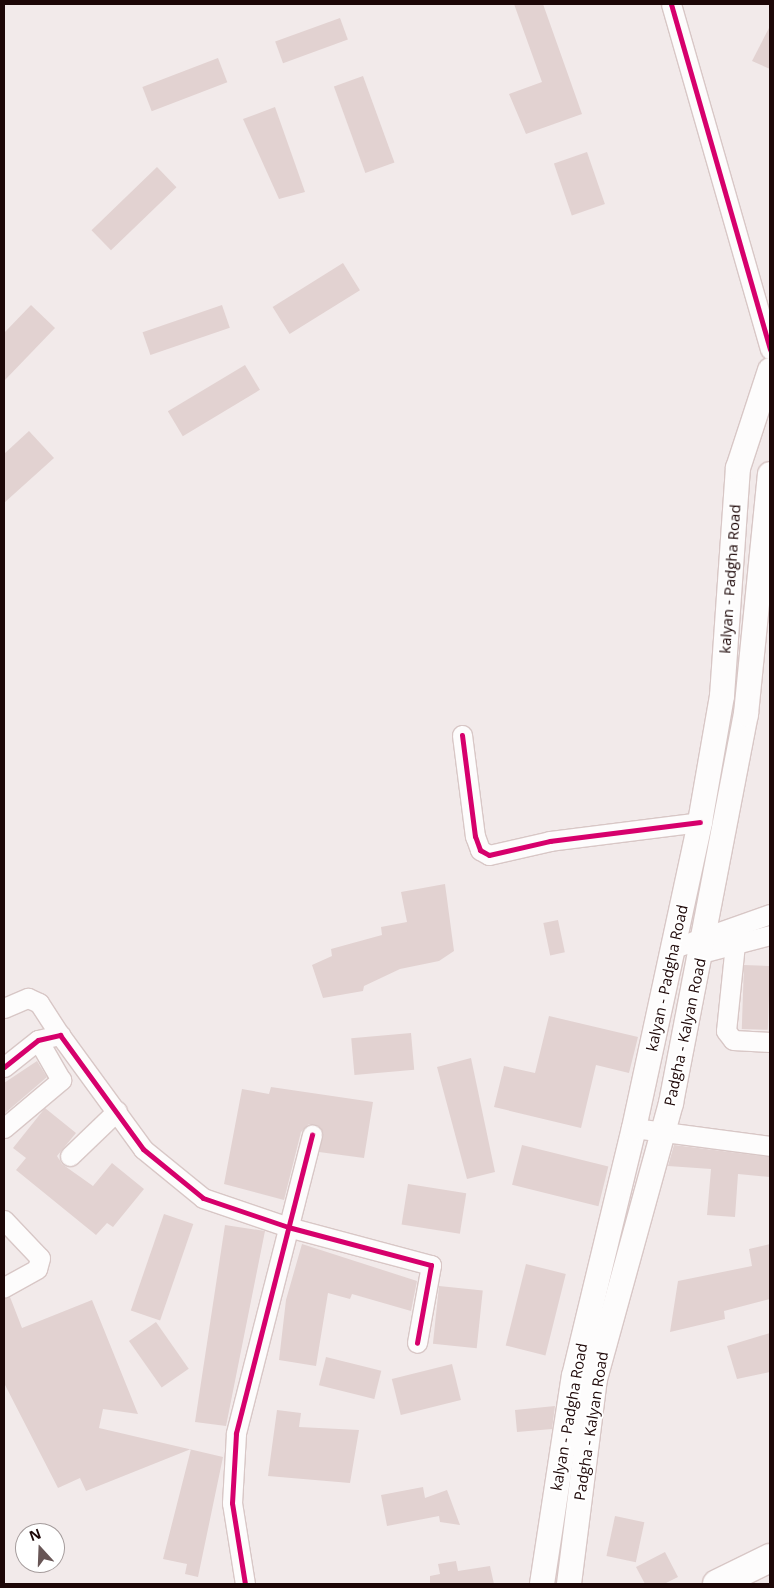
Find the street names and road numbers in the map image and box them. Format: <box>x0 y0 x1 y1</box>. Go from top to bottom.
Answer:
street label: kalyan - Padgha Road <box>716 504 744 654</box>
street label: kalyan - Padgha Road <box>643 903 691 1053</box>
street label: Padgha - Kalyan Road <box>661 956 709 1108</box>
street label: kalyan - Padgha Road <box>547 1342 591 1492</box>
street label: Padgha - Kalyan Road <box>570 1350 612 1502</box>

